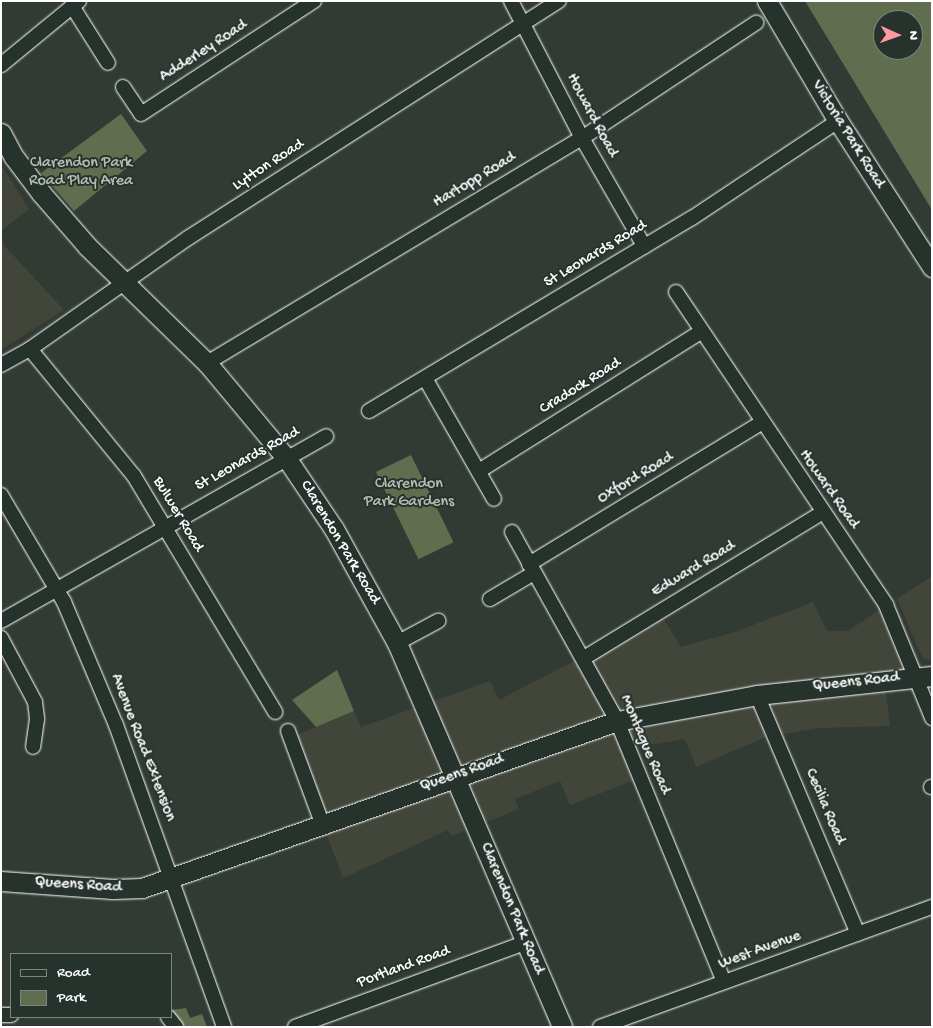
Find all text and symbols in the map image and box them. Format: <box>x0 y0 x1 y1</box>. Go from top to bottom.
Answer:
north arrow <box>873 10 923 60</box>
street label: Adderley Road <box>157 17 251 87</box>
text: N <box>904 31 921 40</box>
street label: Howard Road <box>561 71 621 161</box>
street label: Victoria Park Road <box>806 77 888 193</box>
street label: Lytton Road <box>230 136 308 196</box>
street label: Hartopp Road <box>430 149 520 213</box>
park label: Clarendon Park Road Play Area <box>29 154 133 192</box>
street label: St Leonards Road <box>541 217 651 293</box>
street label: Cradock Road <box>537 354 625 420</box>
street label: St Leonards Road <box>192 423 304 497</box>
street label: Howard Road <box>794 447 862 533</box>
street label: Oxford Road <box>595 449 677 509</box>
street label: Bulwer Road <box>147 474 207 556</box>
park label: Clarendon Park Gardens <box>364 475 454 513</box>
street label: Clarendon Park Road <box>294 478 384 608</box>
street label: Edward Road <box>649 537 739 603</box>
street label: Queens Road <box>812 669 900 697</box>
street label: Avenue Road Extension <box>105 671 179 825</box>
street label: Montague Road <box>614 692 674 798</box>
street label: Queens Road <box>418 751 506 797</box>
street label: Cecilia Road <box>799 766 849 848</box>
street label: Clarendon Park Road <box>475 840 547 978</box>
street label: Queens Road <box>34 873 122 899</box>
street label: West Avenue <box>716 927 804 975</box>
street label: Portland Road <box>355 942 453 994</box>
legend <box>10 953 172 1018</box>
text: Road <box>57 964 90 982</box>
text: Park <box>57 989 86 1007</box>

